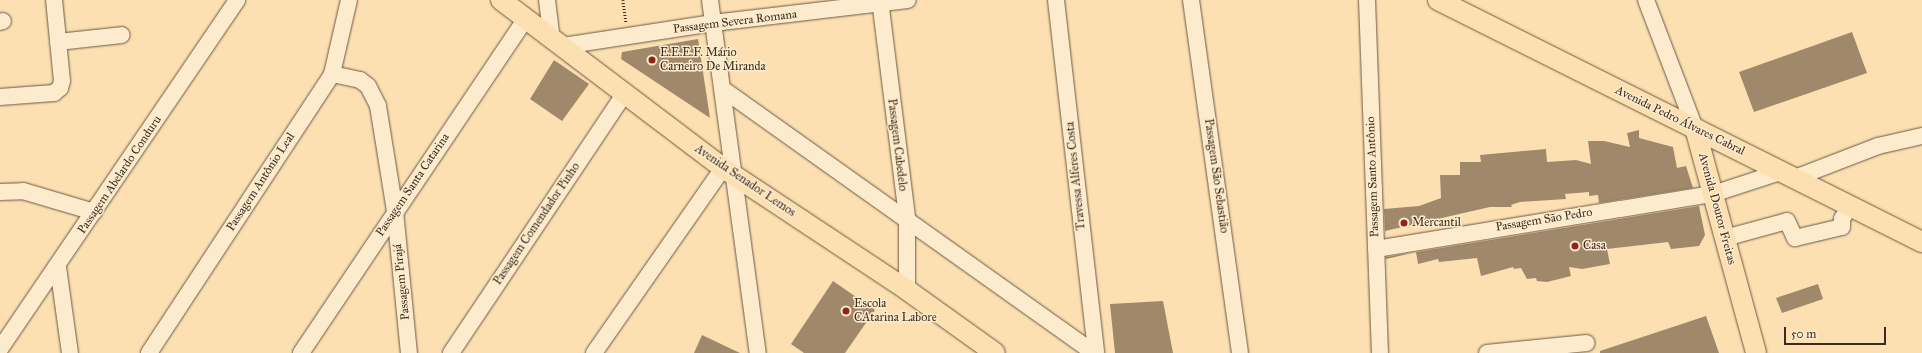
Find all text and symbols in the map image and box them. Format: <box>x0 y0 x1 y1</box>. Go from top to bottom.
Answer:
street label: Passagem Severa Romana <box>672 7 798 37</box>
place label: E.E.E.F. Mário Carneiro De Miranda <box>660 46 766 74</box>
marker: E.E.E.F. Mário Carneiro De Miranda <box>647 55 657 65</box>
street label: Avenida Pedro Álvares Cabral <box>1613 83 1747 159</box>
street label: Passagem Cabedelo <box>884 98 910 192</box>
street label: Passagem Abelardo Conduru <box>75 113 165 237</box>
street label: Passagem Santo Antônio <box>1364 116 1382 238</box>
street label: Passagem São Sebastião <box>1201 118 1231 234</box>
street label: Travessa Alferes Costa <box>1063 121 1089 231</box>
street label: Passagem Antônio Leal <box>224 130 298 234</box>
street label: Passagem Santa Catarina <box>373 131 453 239</box>
street label: Avenida Senador Lemos <box>692 142 798 220</box>
street label: Avenida Doutor Freitas <box>1695 152 1739 266</box>
street label: Passagem Comendador Pinho <box>491 160 583 288</box>
street label: Passagem São Pedro <box>1495 205 1593 235</box>
place label: Mercantil <box>1412 216 1461 230</box>
marker: Mercantil <box>1399 218 1409 228</box>
place label: Casa <box>1583 239 1606 253</box>
marker: Casa <box>1570 241 1580 251</box>
street label: Passagem Pirajá <box>391 243 413 321</box>
place label: Escola CAtarina Labore <box>854 297 937 325</box>
marker: Escola CAtarina Labore <box>841 306 851 316</box>
scale bar <box>1786 319 1888 345</box>
text: 50 m <box>1791 327 1816 341</box>

